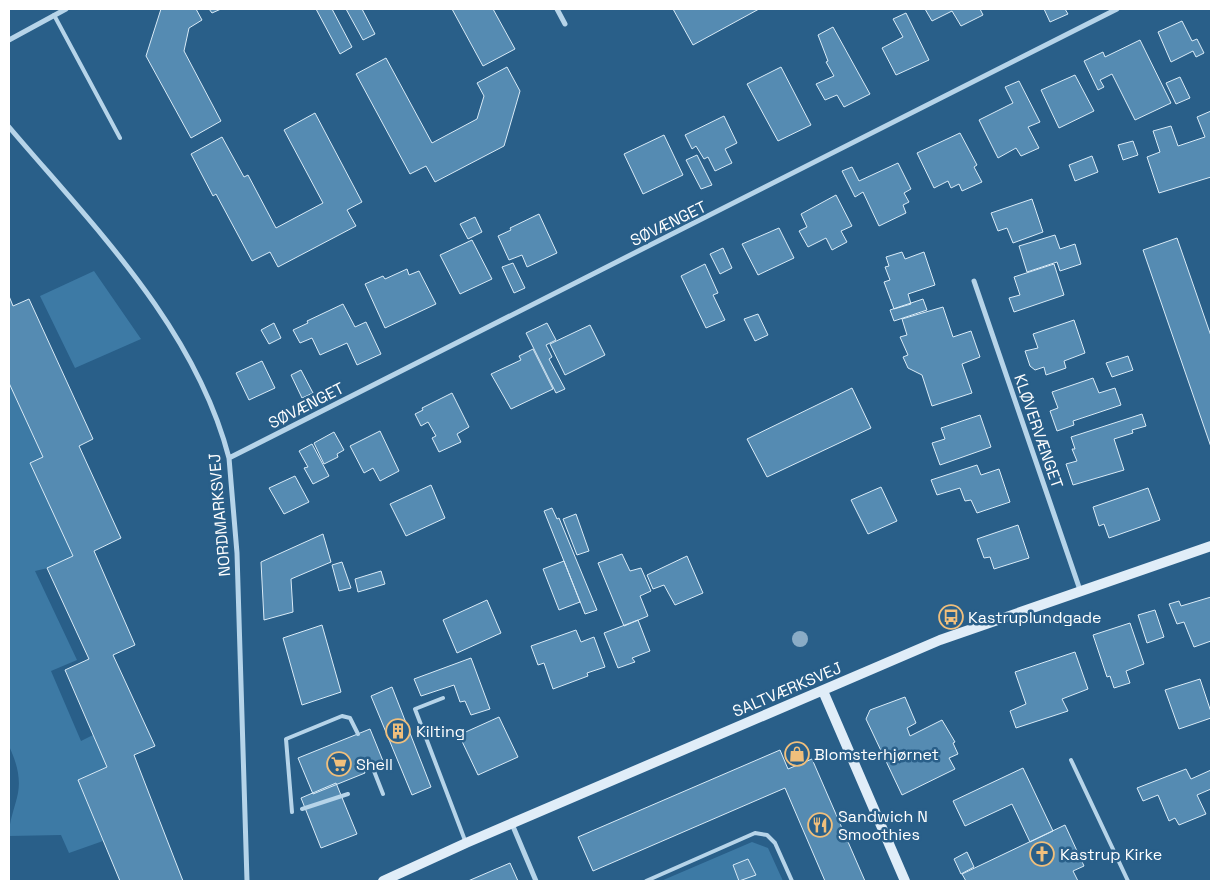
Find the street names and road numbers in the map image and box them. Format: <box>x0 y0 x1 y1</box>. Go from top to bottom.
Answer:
street label: SØVÆNGET <box>627 196 710 251</box>
street label: KLØVERVÆNGET <box>1009 371 1068 491</box>
street label: SØVÆNGET <box>265 377 348 433</box>
street label: NORDMARKSVEJ <box>204 452 235 578</box>
street label: SALTVÆRKSVEJ <box>729 657 845 722</box>

